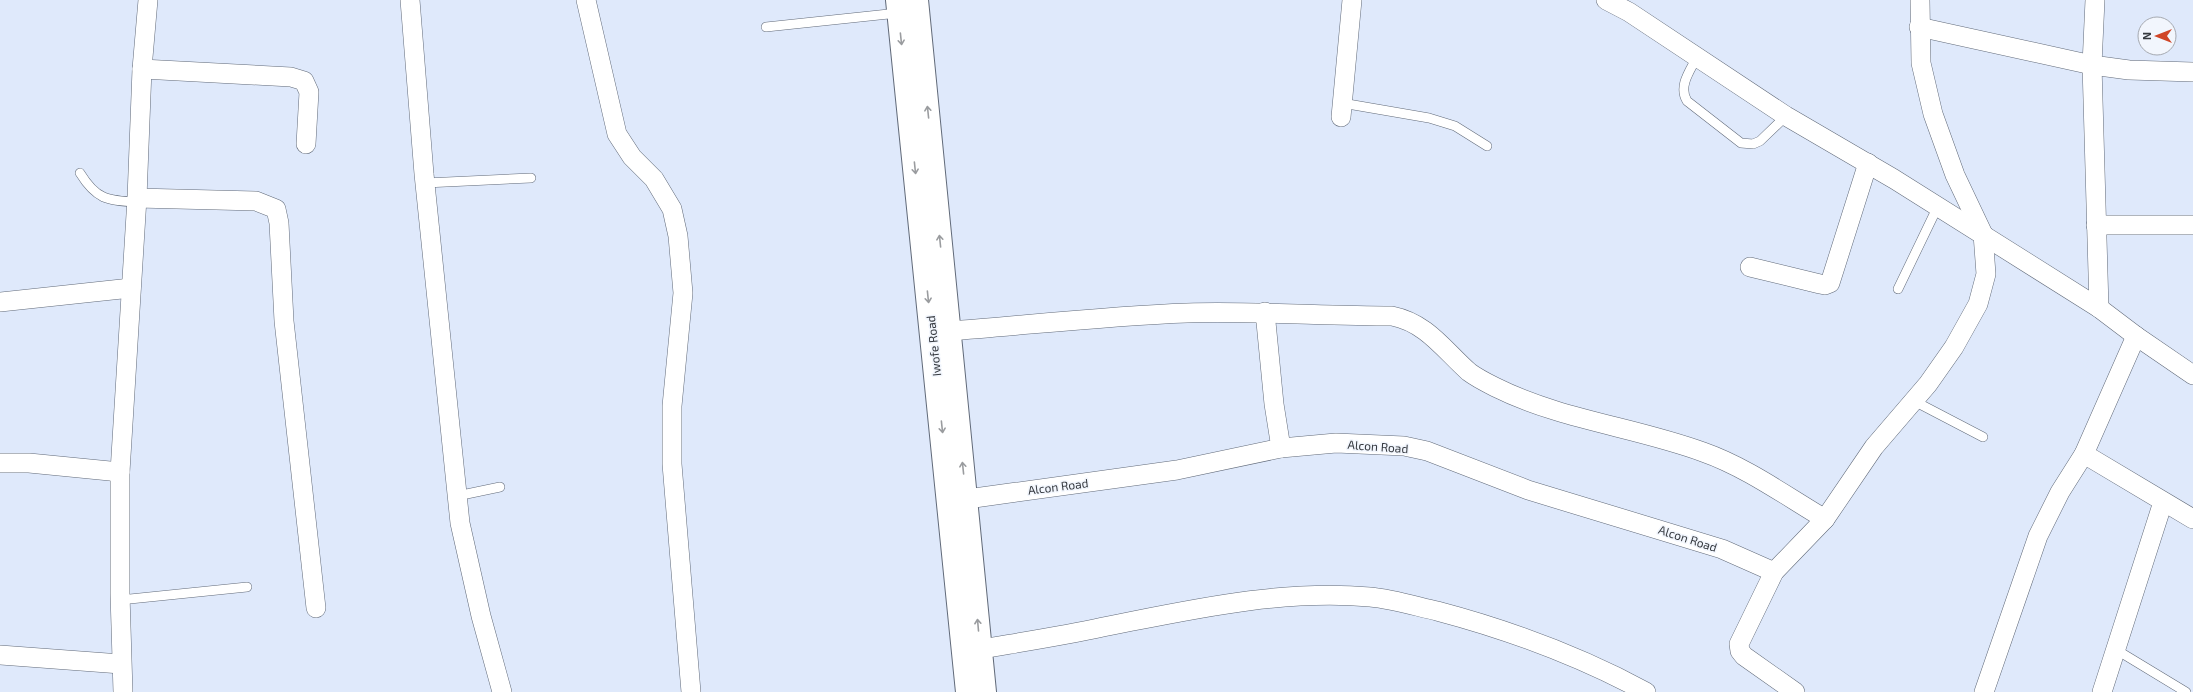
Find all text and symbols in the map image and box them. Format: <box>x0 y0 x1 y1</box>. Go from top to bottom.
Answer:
north arrow <box>2137 16 2177 56</box>
one-way arrow <box>897 32 905 45</box>
text: N <box>2140 32 2153 40</box>
one-way arrow <box>924 106 931 119</box>
one-way arrow <box>911 161 918 174</box>
one-way arrow <box>937 235 944 248</box>
one-way arrow <box>924 290 932 303</box>
street label: Iwofe Road <box>923 315 943 377</box>
one-way arrow <box>938 420 945 433</box>
street label: Alcon Road <box>1347 437 1409 455</box>
one-way arrow <box>960 462 967 475</box>
street label: Alcon Road <box>1027 475 1089 497</box>
street label: Alcon Road <box>1657 522 1719 554</box>
one-way arrow <box>975 619 982 632</box>

